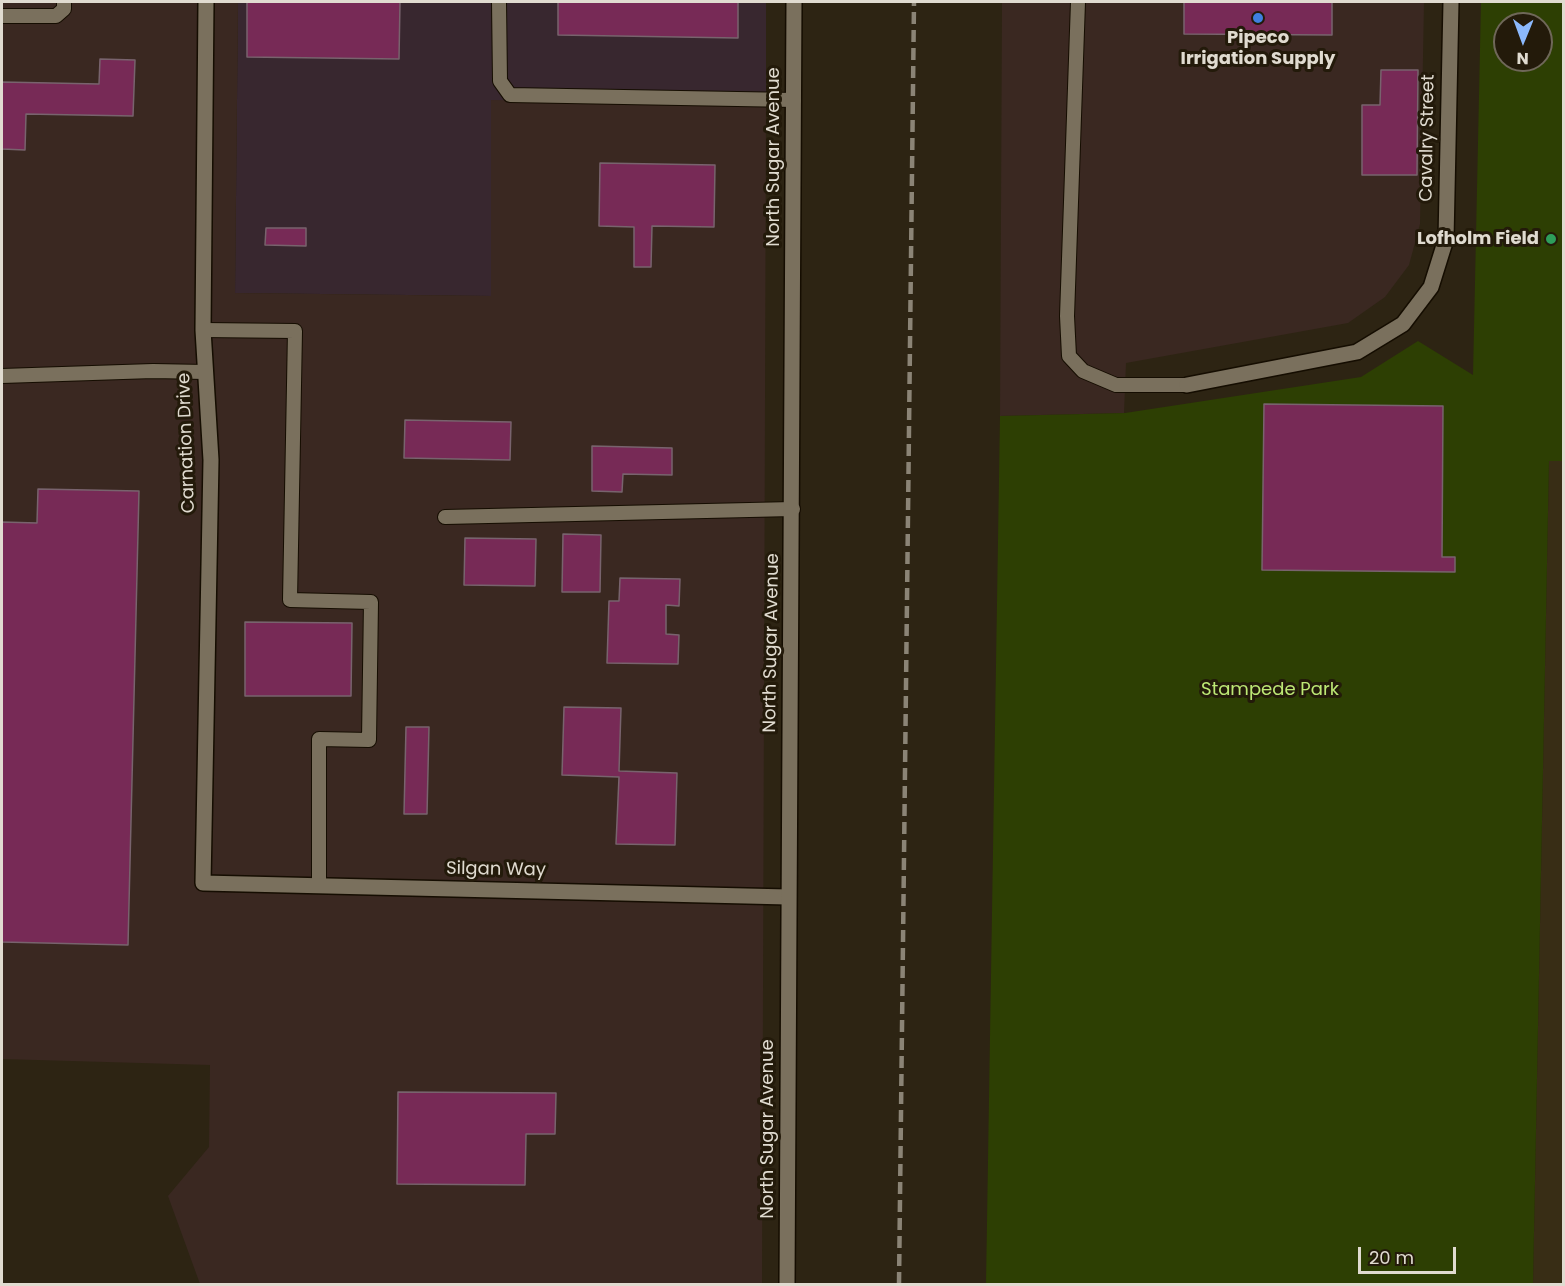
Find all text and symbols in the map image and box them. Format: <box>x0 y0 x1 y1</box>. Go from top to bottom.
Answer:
marker: Pipeco Irrigation Supply <box>1251 11 1265 25</box>
north arrow <box>1493 12 1553 72</box>
place label: Pipeco Irrigation Supply <box>1181 27 1335 70</box>
text: N <box>1516 47 1529 70</box>
street label: North Sugar Avenue <box>763 67 785 247</box>
street label: Cavalry Street <box>1416 74 1440 202</box>
place label: Lofholm Field <box>1417 228 1539 250</box>
marker: Lofholm Field <box>1544 232 1558 246</box>
street label: Carnation Drive <box>174 372 200 514</box>
street label: North Sugar Avenue <box>760 553 784 733</box>
park label: Stampede Park <box>1201 679 1339 701</box>
street label: Silgan Way <box>446 858 546 882</box>
street label: North Sugar Avenue <box>757 1039 779 1219</box>
scale bar <box>1361 1235 1458 1273</box>
text: 20 m <box>1369 1245 1414 1270</box>

